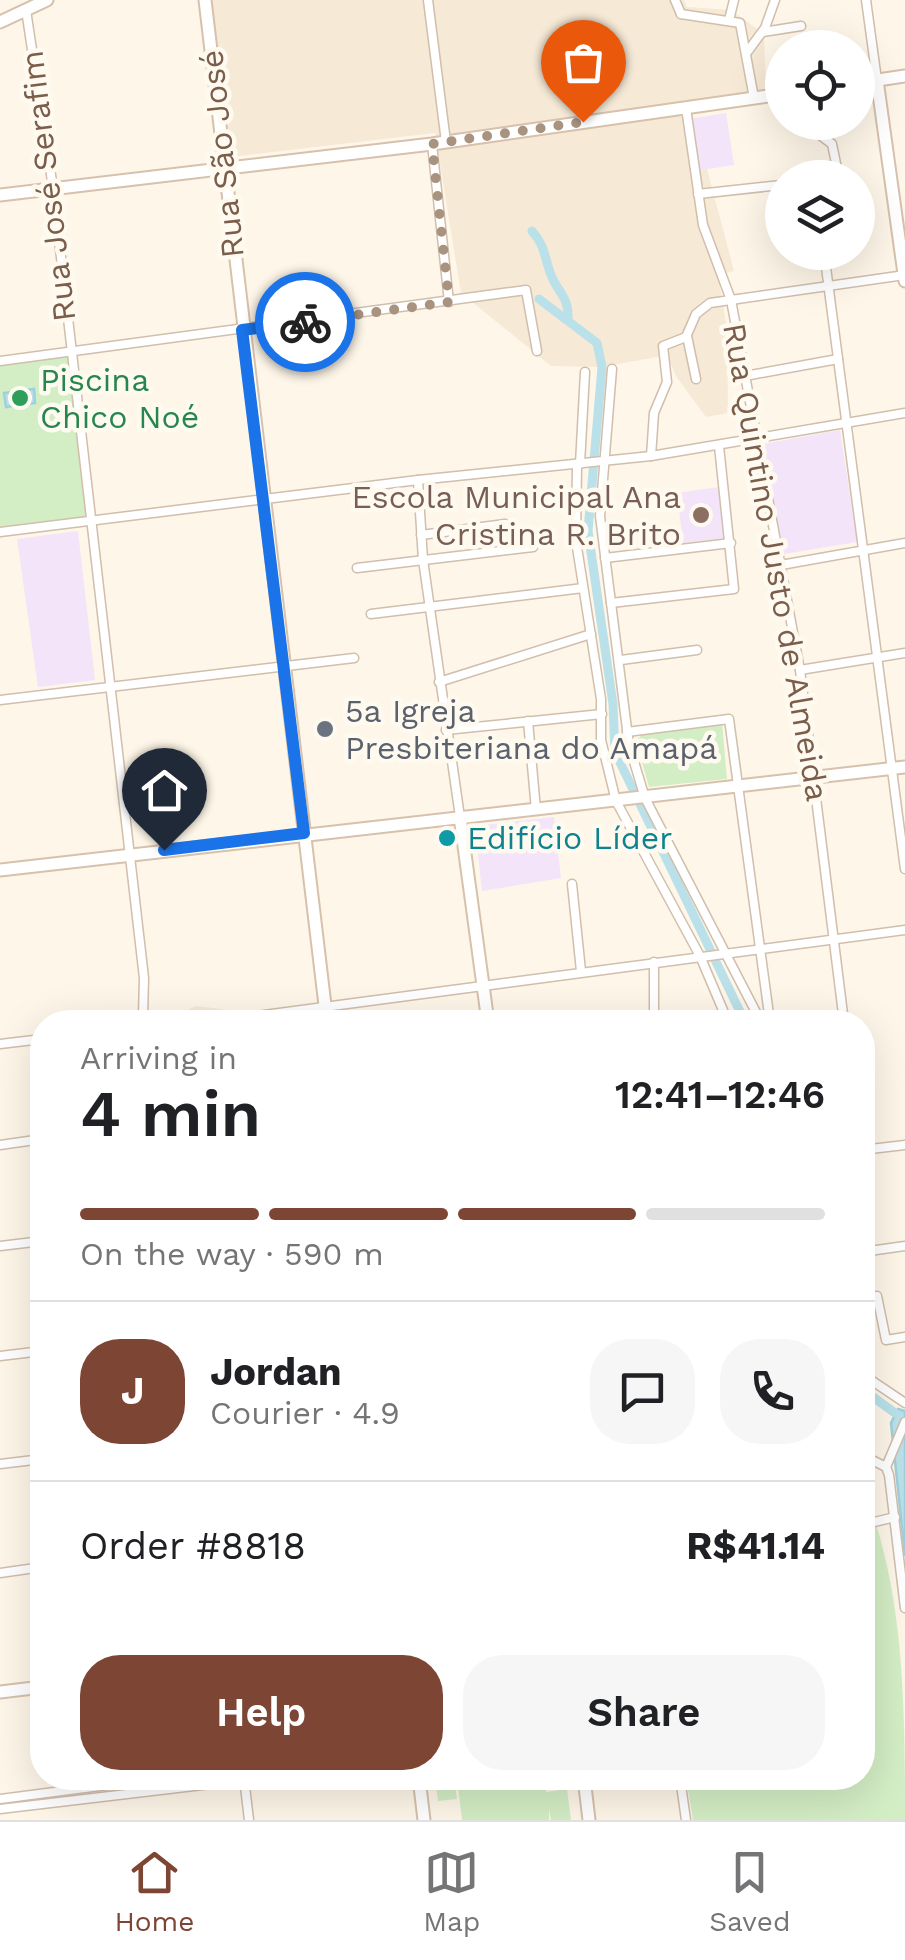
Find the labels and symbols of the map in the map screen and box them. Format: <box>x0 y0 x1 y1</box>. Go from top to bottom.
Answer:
pin <box>541 20 626 123</box>
street label: Rua José Serafim <box>13 48 83 324</box>
street label: Rua São José <box>192 48 252 260</box>
courier <box>255 272 355 372</box>
street label: Rua Quintino Justo de Almeida <box>715 320 837 804</box>
place label: Piscina Chico Noé <box>40 361 199 436</box>
marker: Piscina Chico Noé <box>9 387 31 409</box>
place label: Escola Municipal Ana Cristina R. Brito <box>351 478 681 553</box>
marker: Escola Municipal Ana Cristina R. Brito <box>690 504 712 526</box>
place label: 5a Igreja Presbiteriana do Amapá <box>345 692 717 767</box>
marker: 5a Igreja Presbiteriana do Amapá <box>314 718 336 740</box>
pin <box>122 748 207 851</box>
place label: Edifício Líder <box>467 819 672 857</box>
marker: Edifício Líder <box>436 827 458 849</box>

